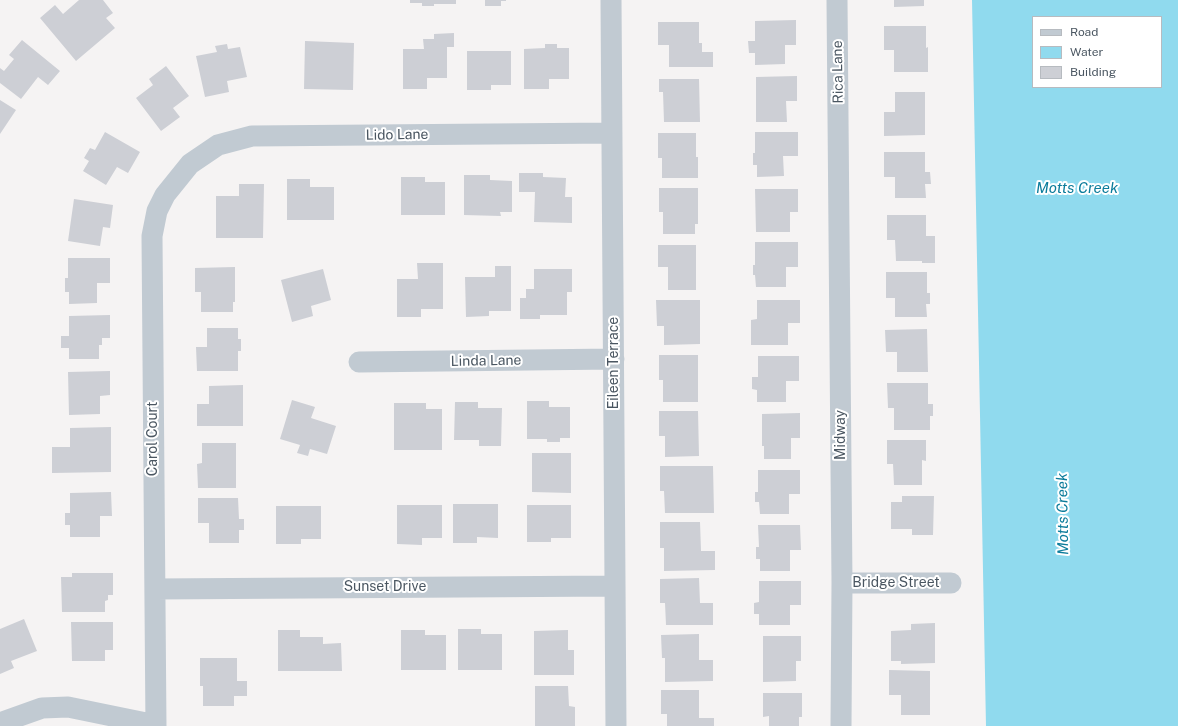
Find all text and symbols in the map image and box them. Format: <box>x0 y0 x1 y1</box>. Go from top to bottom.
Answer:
legend <box>1032 16 1162 88</box>
text: Road <box>1070 25 1098 39</box>
street label: Rica Lane <box>829 40 847 104</box>
text: Water <box>1070 45 1103 59</box>
text: Building <box>1070 65 1116 79</box>
street label: Lido Lane <box>365 126 429 144</box>
water label: Motts Creek <box>1036 179 1118 197</box>
street label: Eileen Terrace <box>606 317 622 409</box>
street label: Linda Lane <box>450 352 522 370</box>
street label: Carol Court <box>145 402 161 476</box>
street label: Midway <box>833 410 849 460</box>
water label: Motts Creek <box>1053 473 1073 555</box>
street label: Bridge Street <box>852 575 940 591</box>
street label: Sunset Drive <box>344 579 426 595</box>

